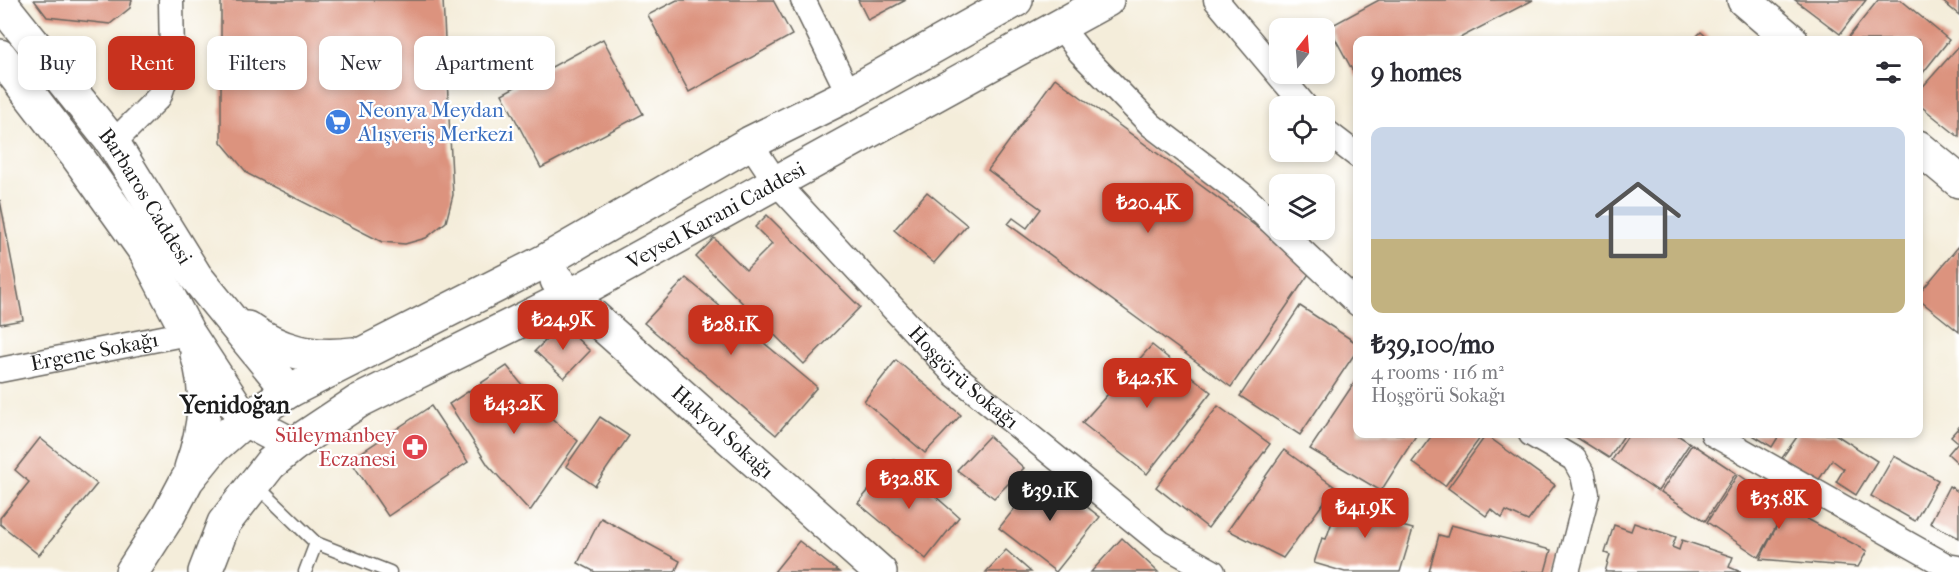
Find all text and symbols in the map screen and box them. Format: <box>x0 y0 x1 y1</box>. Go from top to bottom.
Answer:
north arrow <box>1269 18 1335 84</box>
map controls <box>1269 18 1335 240</box>
chip: Buy <box>18 36 96 90</box>
chip: Rent <box>108 36 195 90</box>
chip: Filters <box>207 36 307 90</box>
chip: New <box>319 36 402 90</box>
chip: Apartment <box>414 36 555 90</box>
icon: filters <box>1872 56 1905 89</box>
text: 9 homes <box>1371 57 1462 88</box>
button: locate <box>1269 96 1335 162</box>
place label: Neonya Meydan Alışveriş Merkezi <box>357 98 514 146</box>
supermarket icon: Neonya Meydan Alışveriş Merkezi <box>323 107 353 137</box>
street label: Barbaros Caddesi <box>94 123 197 269</box>
street label: Veysel Karani Caddesi <box>622 157 809 275</box>
icon: home <box>1584 166 1692 274</box>
button: layers <box>1269 174 1335 240</box>
pin: ₺20.4K <box>1099 183 1197 234</box>
text: ₺20.4K <box>1116 191 1180 214</box>
pin: ₺24.9K <box>514 300 612 351</box>
pin: ₺28.1K <box>682 305 780 356</box>
text: ₺24.9K <box>532 308 594 331</box>
text: ₺28.1K <box>702 313 760 336</box>
street label: Hoşgörü Sokağı <box>904 321 1023 434</box>
street label: Ergene Sokağı <box>28 327 160 376</box>
text: ₺39,100/mo <box>1371 329 1494 360</box>
pin: ₺42.5K <box>1098 358 1196 409</box>
text: 4 rooms · 116 m² <box>1371 361 1504 384</box>
text: ₺42.5K <box>1117 366 1177 389</box>
street label: Hakyol Sokağı <box>667 380 778 483</box>
pin: ₺43.2K <box>465 384 563 435</box>
text: Hoşgörü Sokağı <box>1371 384 1505 407</box>
district label: Yenidoğan <box>178 391 291 419</box>
text: ₺43.2K <box>484 392 544 415</box>
place label: Süleymanbey Eczanesi <box>275 423 397 471</box>
pharmacy icon: Süleymanbey Eczanesi <box>400 432 430 462</box>
pin: ₺32.8K <box>860 459 958 510</box>
text: ₺32.8K <box>880 467 938 490</box>
pin: ₺39.1K <box>1001 471 1099 522</box>
text: ₺39.1K <box>1022 479 1078 502</box>
pin: ₺35.8K <box>1730 479 1828 530</box>
text: ₺35.8K <box>1751 487 1807 510</box>
pin: ₺41.9K <box>1316 488 1414 539</box>
text: ₺41.9K <box>1336 496 1395 519</box>

